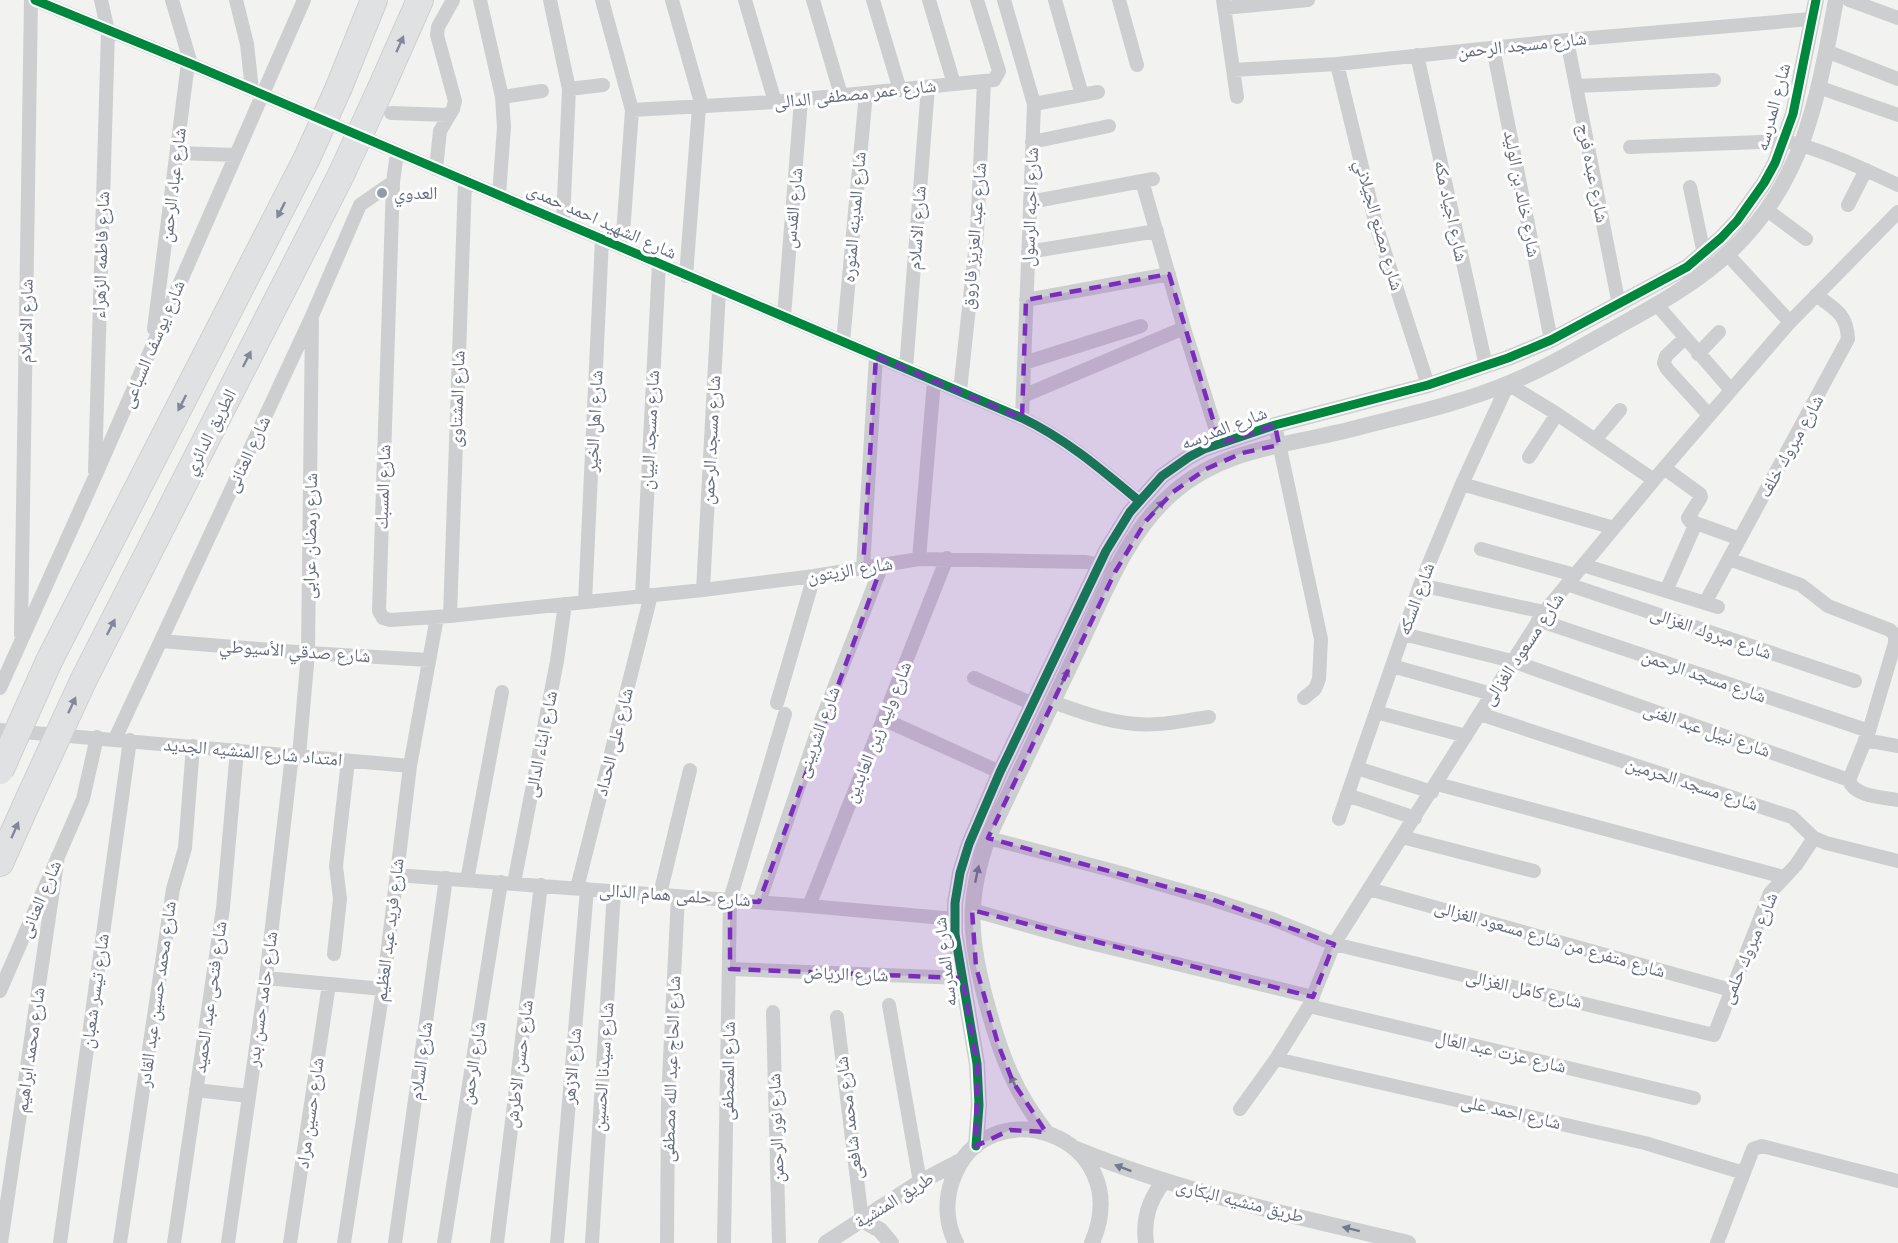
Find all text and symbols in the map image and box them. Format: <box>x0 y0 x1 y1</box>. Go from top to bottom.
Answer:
street label: شارع مسجد الرحمن <box>1456 28 1588 63</box>
one-way arrow <box>396 35 406 53</box>
street label: شارع المدرسه <box>1752 61 1795 153</box>
street label: شارع عمر مصطفى الدالى <box>773 76 937 113</box>
street label: شارع عبده فرج <box>1572 122 1612 225</box>
street label: شارع عباد الرحمن <box>156 127 191 244</box>
street label: شارع خالد بن الوليد <box>1499 129 1544 259</box>
street label: شارع احبه الرسول <box>1018 147 1043 267</box>
street label: شارع المدينه المنوره <box>838 151 871 283</box>
street label: شارع مصنع الجيلاني <box>1346 157 1407 294</box>
street label: شارع اجياد مكه <box>1430 159 1471 264</box>
street label: شارع عبد العزيز فاروق <box>958 162 991 310</box>
street label: شارع القدس <box>780 167 807 249</box>
street label: شارع الشهيد احمد حمدى <box>524 179 680 264</box>
place label: العدوي <box>394 183 438 208</box>
street label: شارع الاسلام <box>904 185 932 271</box>
marker: العدوي <box>375 186 389 200</box>
street label: شارع فاطمه الزهراء <box>89 191 114 319</box>
one-way arrow <box>276 202 286 219</box>
street label: شارع يوسف السباعى <box>117 277 190 411</box>
street label: شارع الاسلام <box>15 279 39 363</box>
street label: شارع المشتاوى <box>445 350 470 448</box>
one-way arrow <box>242 351 252 368</box>
street label: شارع اهل الخير <box>581 369 608 474</box>
street label: شارع مسجد البيان <box>637 370 664 490</box>
street label: شارع مسجد الرحمن <box>698 375 725 505</box>
street label: الطريق الدائري <box>180 386 244 480</box>
street label: شارع مبروك خلف <box>1755 391 1828 501</box>
one-way arrow <box>177 394 187 411</box>
street label: شارع المدرسه <box>1178 402 1270 454</box>
street label: شارع العنانى <box>222 413 275 496</box>
street label: شارع المسبك <box>372 444 395 530</box>
street label: شارع رمضان عرابى <box>299 473 322 599</box>
one-way arrow <box>1151 501 1165 515</box>
street label: شارع الزيتون <box>806 553 894 588</box>
street label: شارع السكه <box>1394 560 1439 638</box>
street label: شارع مسعود الغزالى <box>1478 589 1569 709</box>
street label: شارع مبروك الغزالى <box>1648 603 1774 664</box>
one-way arrow <box>106 618 116 635</box>
street label: شارع صدقي الأسيوطي <box>218 636 371 671</box>
street label: شارع مسجد الرحمن <box>1639 645 1769 708</box>
street label: شارع وليد زين العابدين <box>841 659 916 806</box>
one-way arrow <box>1060 669 1069 686</box>
street label: شارع الشربينى <box>792 684 845 781</box>
street label: شارع على الحداد <box>591 686 638 798</box>
street label: شارع ابناء الدالى <box>521 689 562 799</box>
one-way arrow <box>68 696 78 714</box>
street label: شارع نبيل عبد الغنى <box>1641 699 1773 762</box>
street label: امتداد شارع المنشيه الجديد <box>163 734 343 771</box>
street label: شارع مسجد الحرمين <box>1623 753 1760 816</box>
one-way arrow <box>10 820 20 838</box>
street label: شارع العنانى <box>15 857 66 941</box>
street label: شارع فريد عبد العظيم <box>370 857 410 1003</box>
one-way arrow <box>973 864 982 883</box>
street label: شارع حلمى همام الدالى <box>598 880 751 912</box>
street label: شارع مبروك حلمى <box>1717 889 1782 1007</box>
street label: شارع متفرع من شارع مسعود الغزالى <box>1432 896 1668 982</box>
street label: شارع محمد حسين عبد القادر <box>134 900 181 1089</box>
street label: شارع المدرسه <box>930 916 961 1008</box>
street label: شارع فتحى عبد الحميد <box>189 920 232 1074</box>
street label: شارع حامد حسن بدر <box>242 930 282 1069</box>
street label: شارع تيسر شعبان <box>77 932 114 1050</box>
street label: شارع الرياض <box>803 963 889 986</box>
street label: شارع كامل الغزالى <box>1464 966 1584 1013</box>
street label: شارع الحاج عبد الله مصطفى <box>658 975 686 1163</box>
street label: شارع محمد ابراهيم <box>11 986 51 1114</box>
street label: شارع حسن الاطرش <box>501 999 538 1129</box>
street label: شارع سيدنا الحسين <box>589 1002 618 1132</box>
street label: شارع السلام <box>406 1020 438 1102</box>
street label: شارع الرحمن <box>457 1020 490 1106</box>
street label: شارع المصطفى <box>717 1021 740 1121</box>
street label: شارع الازهر <box>559 1027 586 1106</box>
street label: شارع عزت عبد العال <box>1434 1027 1568 1078</box>
street label: شارع محمد شافعى <box>832 1055 867 1181</box>
street label: شارع حسين مراد <box>292 1056 329 1170</box>
street label: شارع نور الرحمن <box>764 1073 789 1183</box>
one-way arrow <box>1009 1074 1019 1091</box>
street label: شارع احمد على <box>1459 1091 1563 1134</box>
one-way arrow <box>1114 1162 1132 1172</box>
street label: طريق المنشية <box>851 1168 938 1233</box>
street label: طريق منشيه البكارى <box>1174 1175 1306 1228</box>
one-way arrow <box>1342 1224 1361 1234</box>

